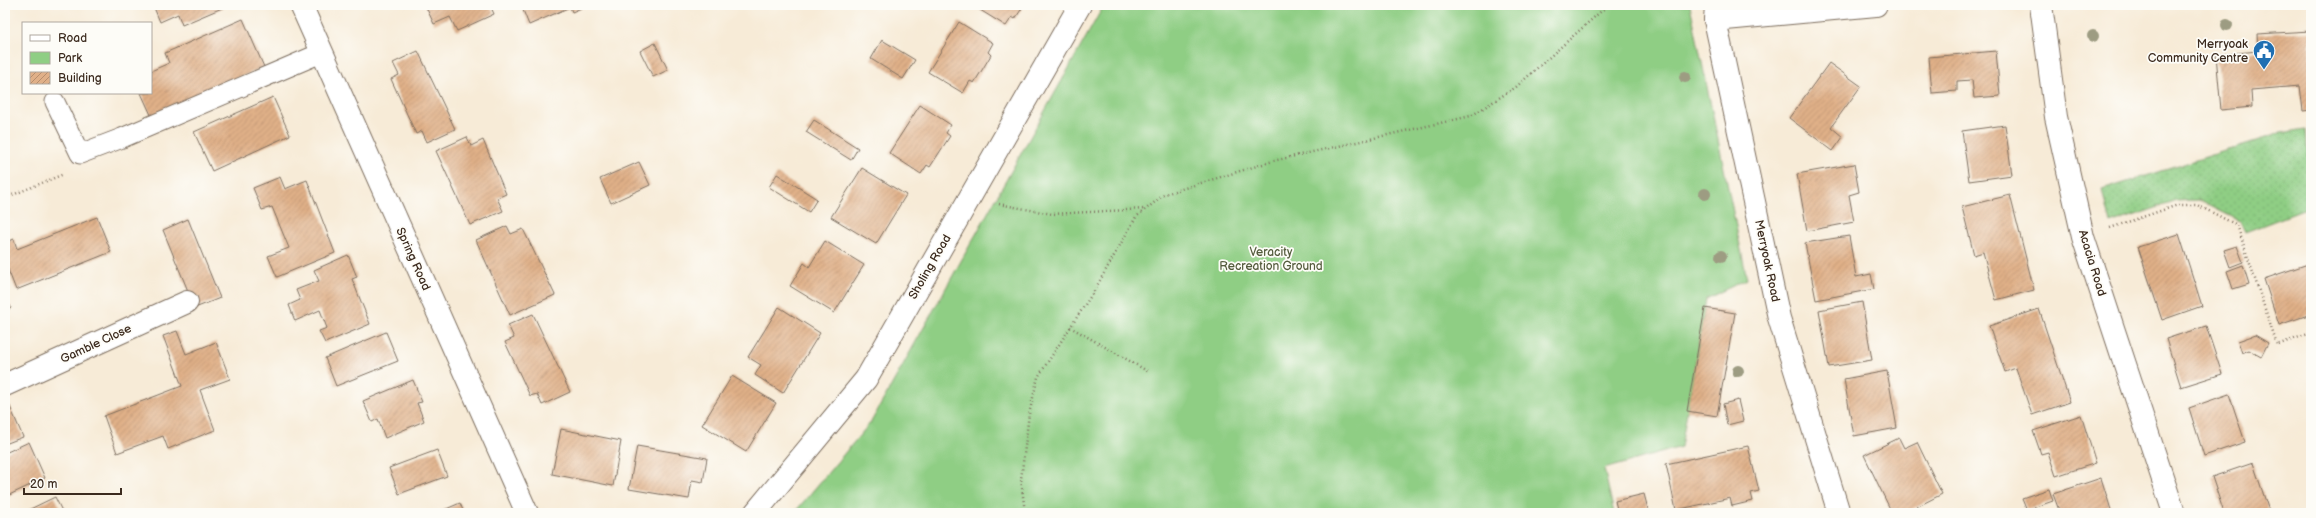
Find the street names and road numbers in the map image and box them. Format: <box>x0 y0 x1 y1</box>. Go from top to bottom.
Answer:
street label: Merryoak Road <box>1751 219 1783 304</box>
street label: Spring Road <box>392 225 434 293</box>
street label: Acacia Road <box>2075 228 2109 298</box>
street label: Sholing Road <box>905 232 955 302</box>
street label: Gamble Close <box>58 321 134 367</box>

